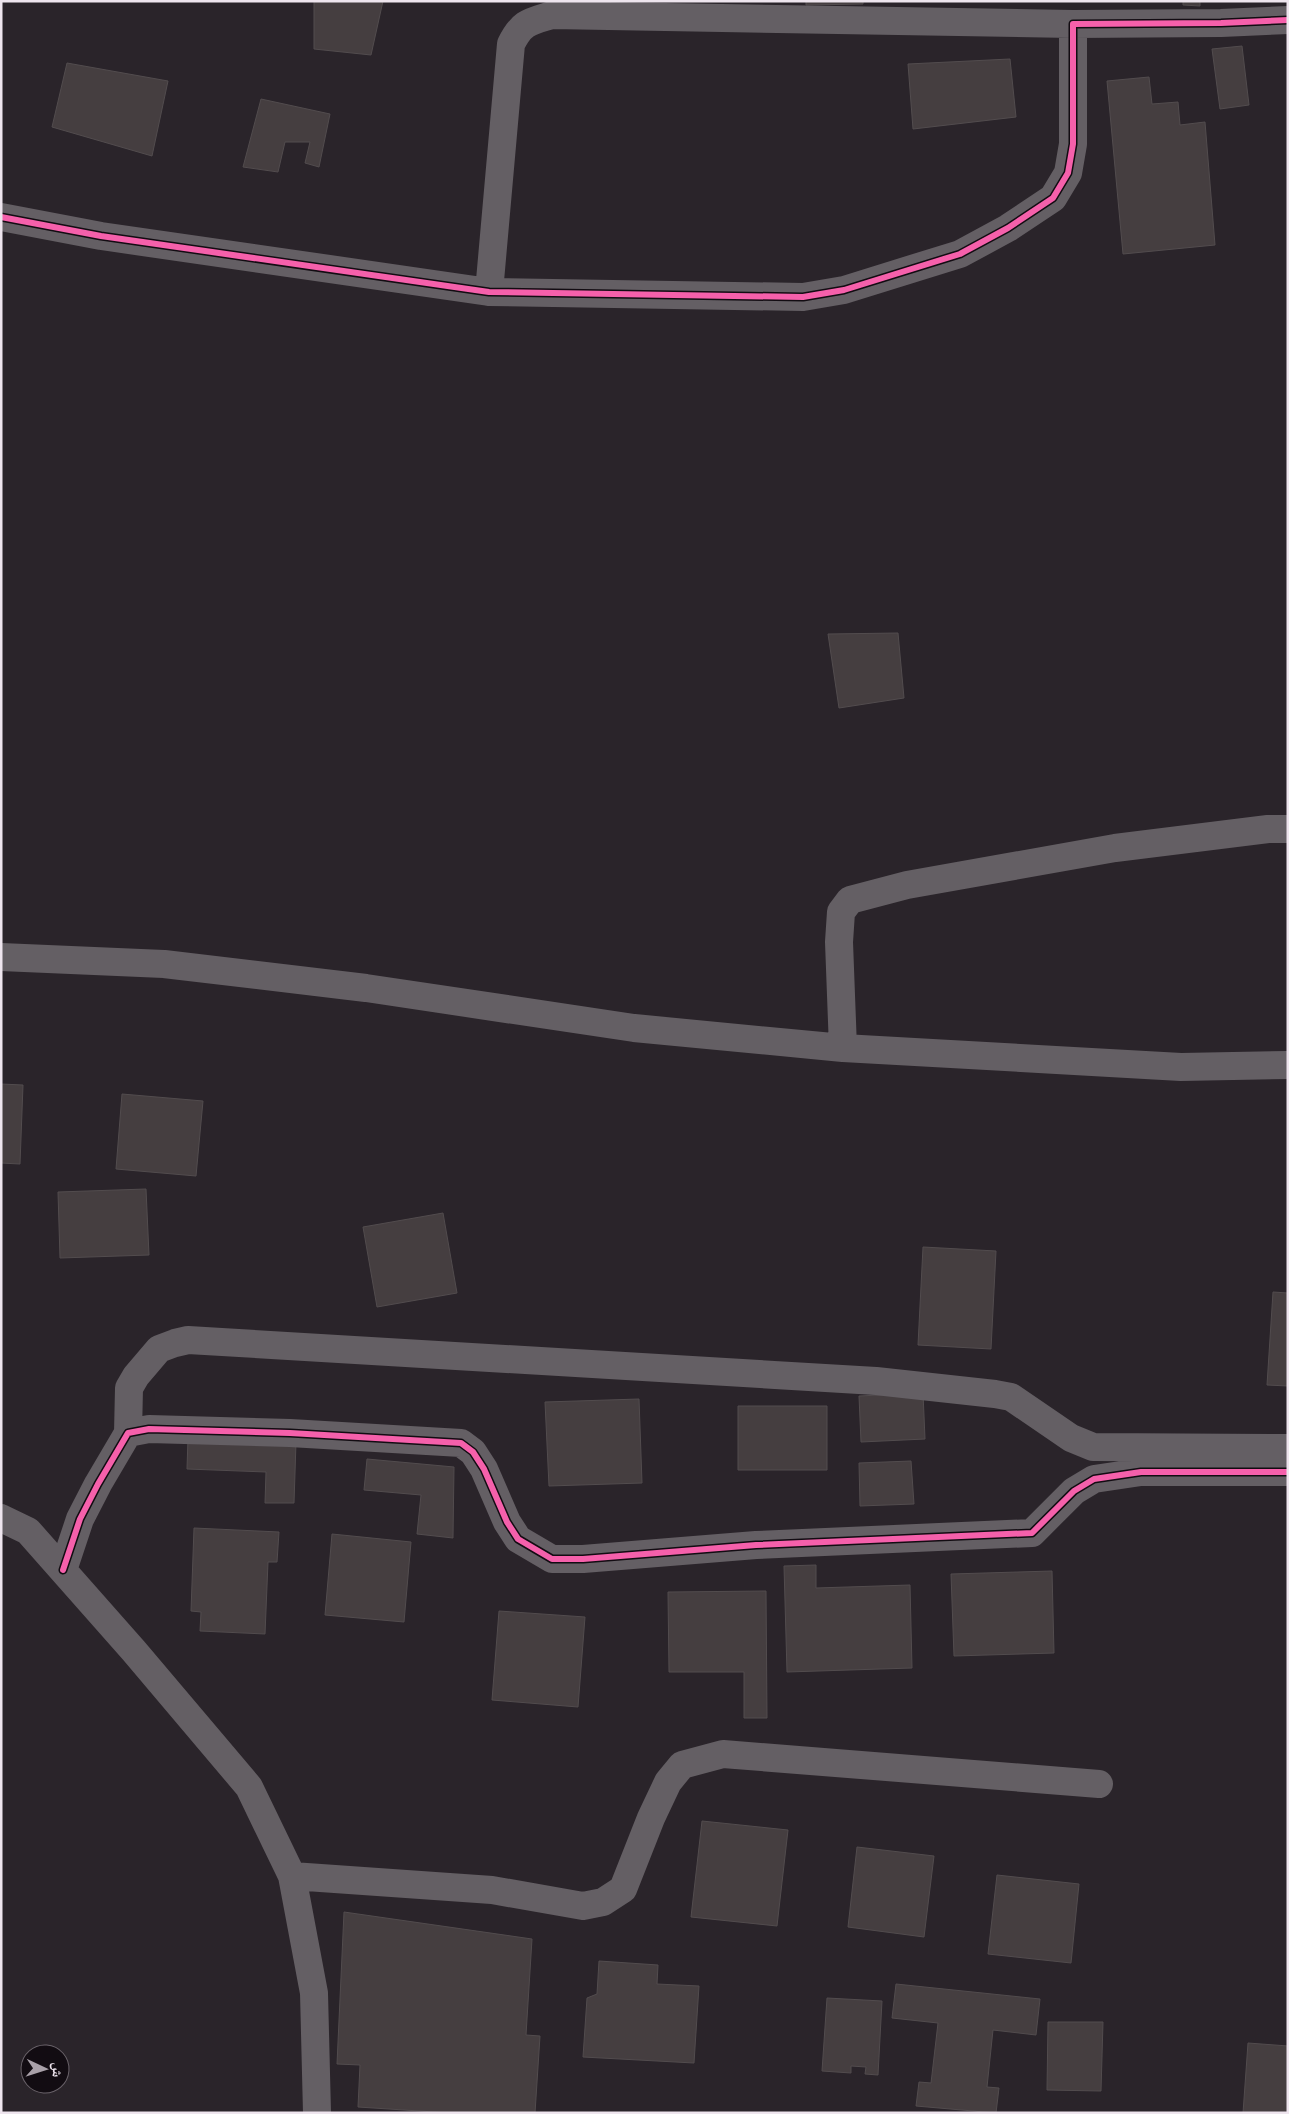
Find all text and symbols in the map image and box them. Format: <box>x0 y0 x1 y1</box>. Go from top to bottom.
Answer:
north arrow <box>20 2044 70 2094</box>
text: ش <box>48 2062 67 2078</box>

